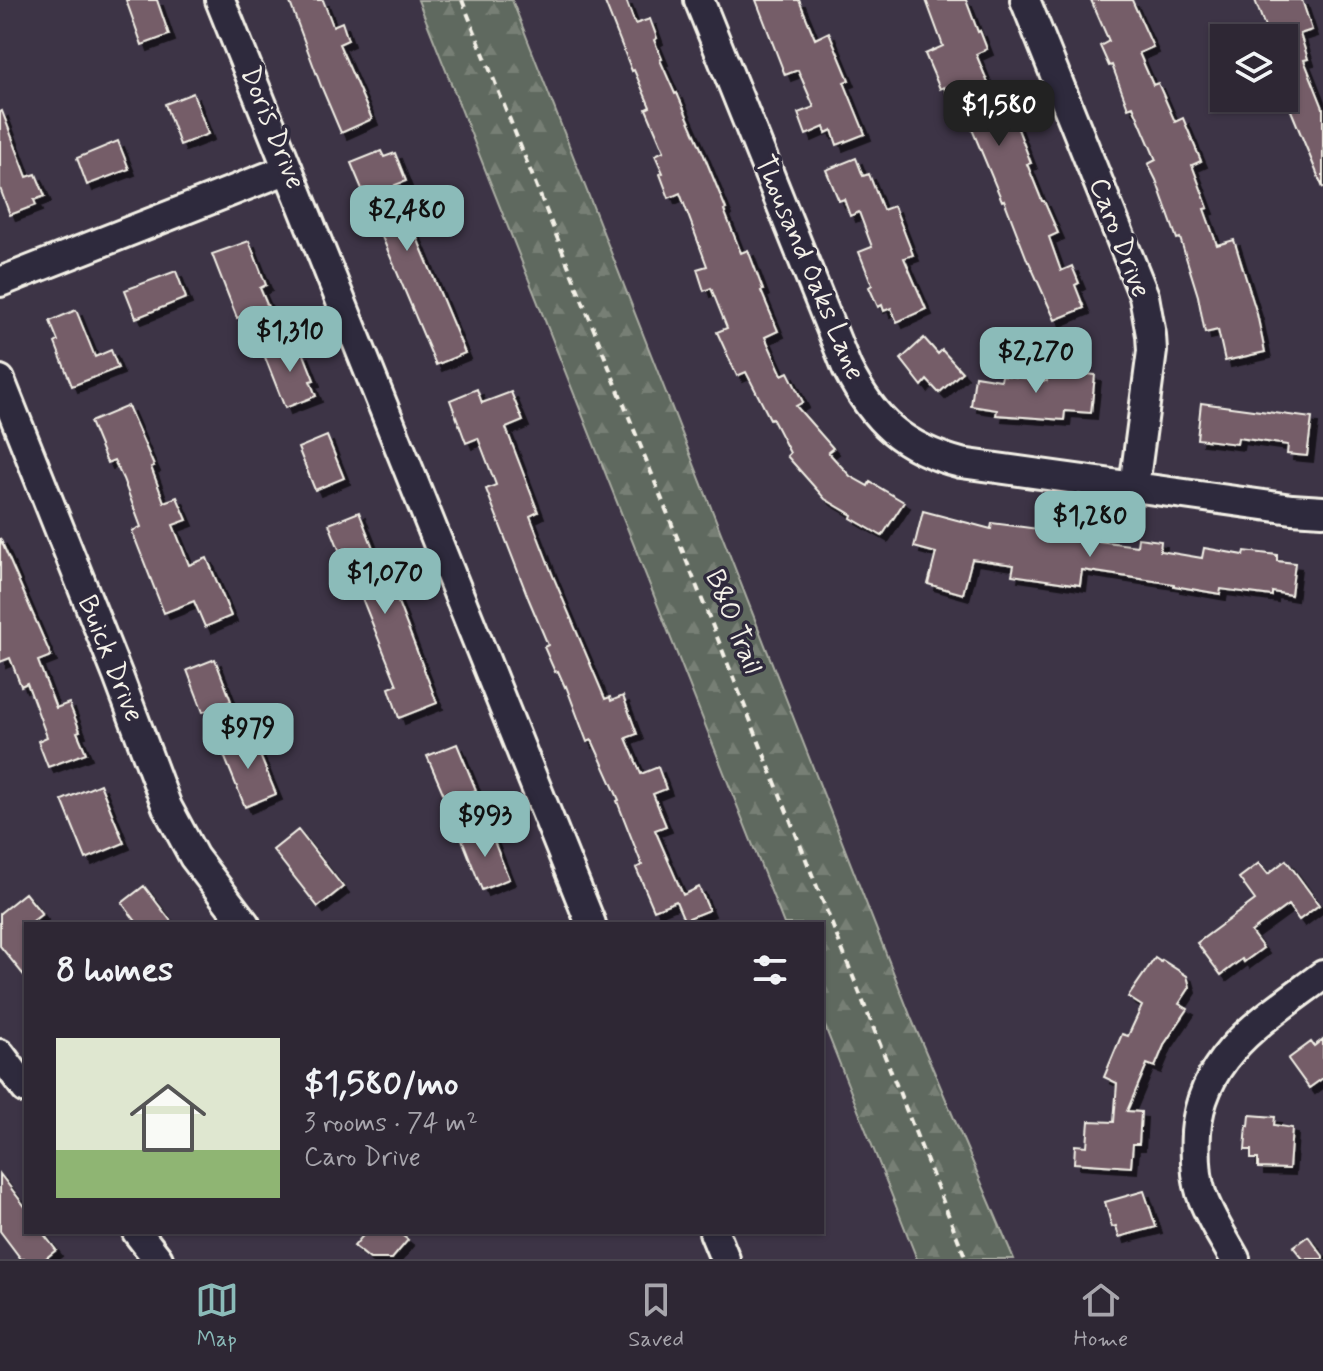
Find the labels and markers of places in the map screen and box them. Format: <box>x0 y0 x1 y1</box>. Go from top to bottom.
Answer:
pin: $1,580 <box>934 80 1064 148</box>
pin: $2,480 <box>342 185 472 253</box>
pin: $1,310 <box>225 306 355 374</box>
pin: $2,270 <box>971 327 1101 395</box>
pin: $1,280 <box>1025 491 1155 559</box>
pin: $1,070 <box>320 548 450 616</box>
pin: $979 <box>201 703 295 771</box>
pin: $993 <box>438 791 532 859</box>

